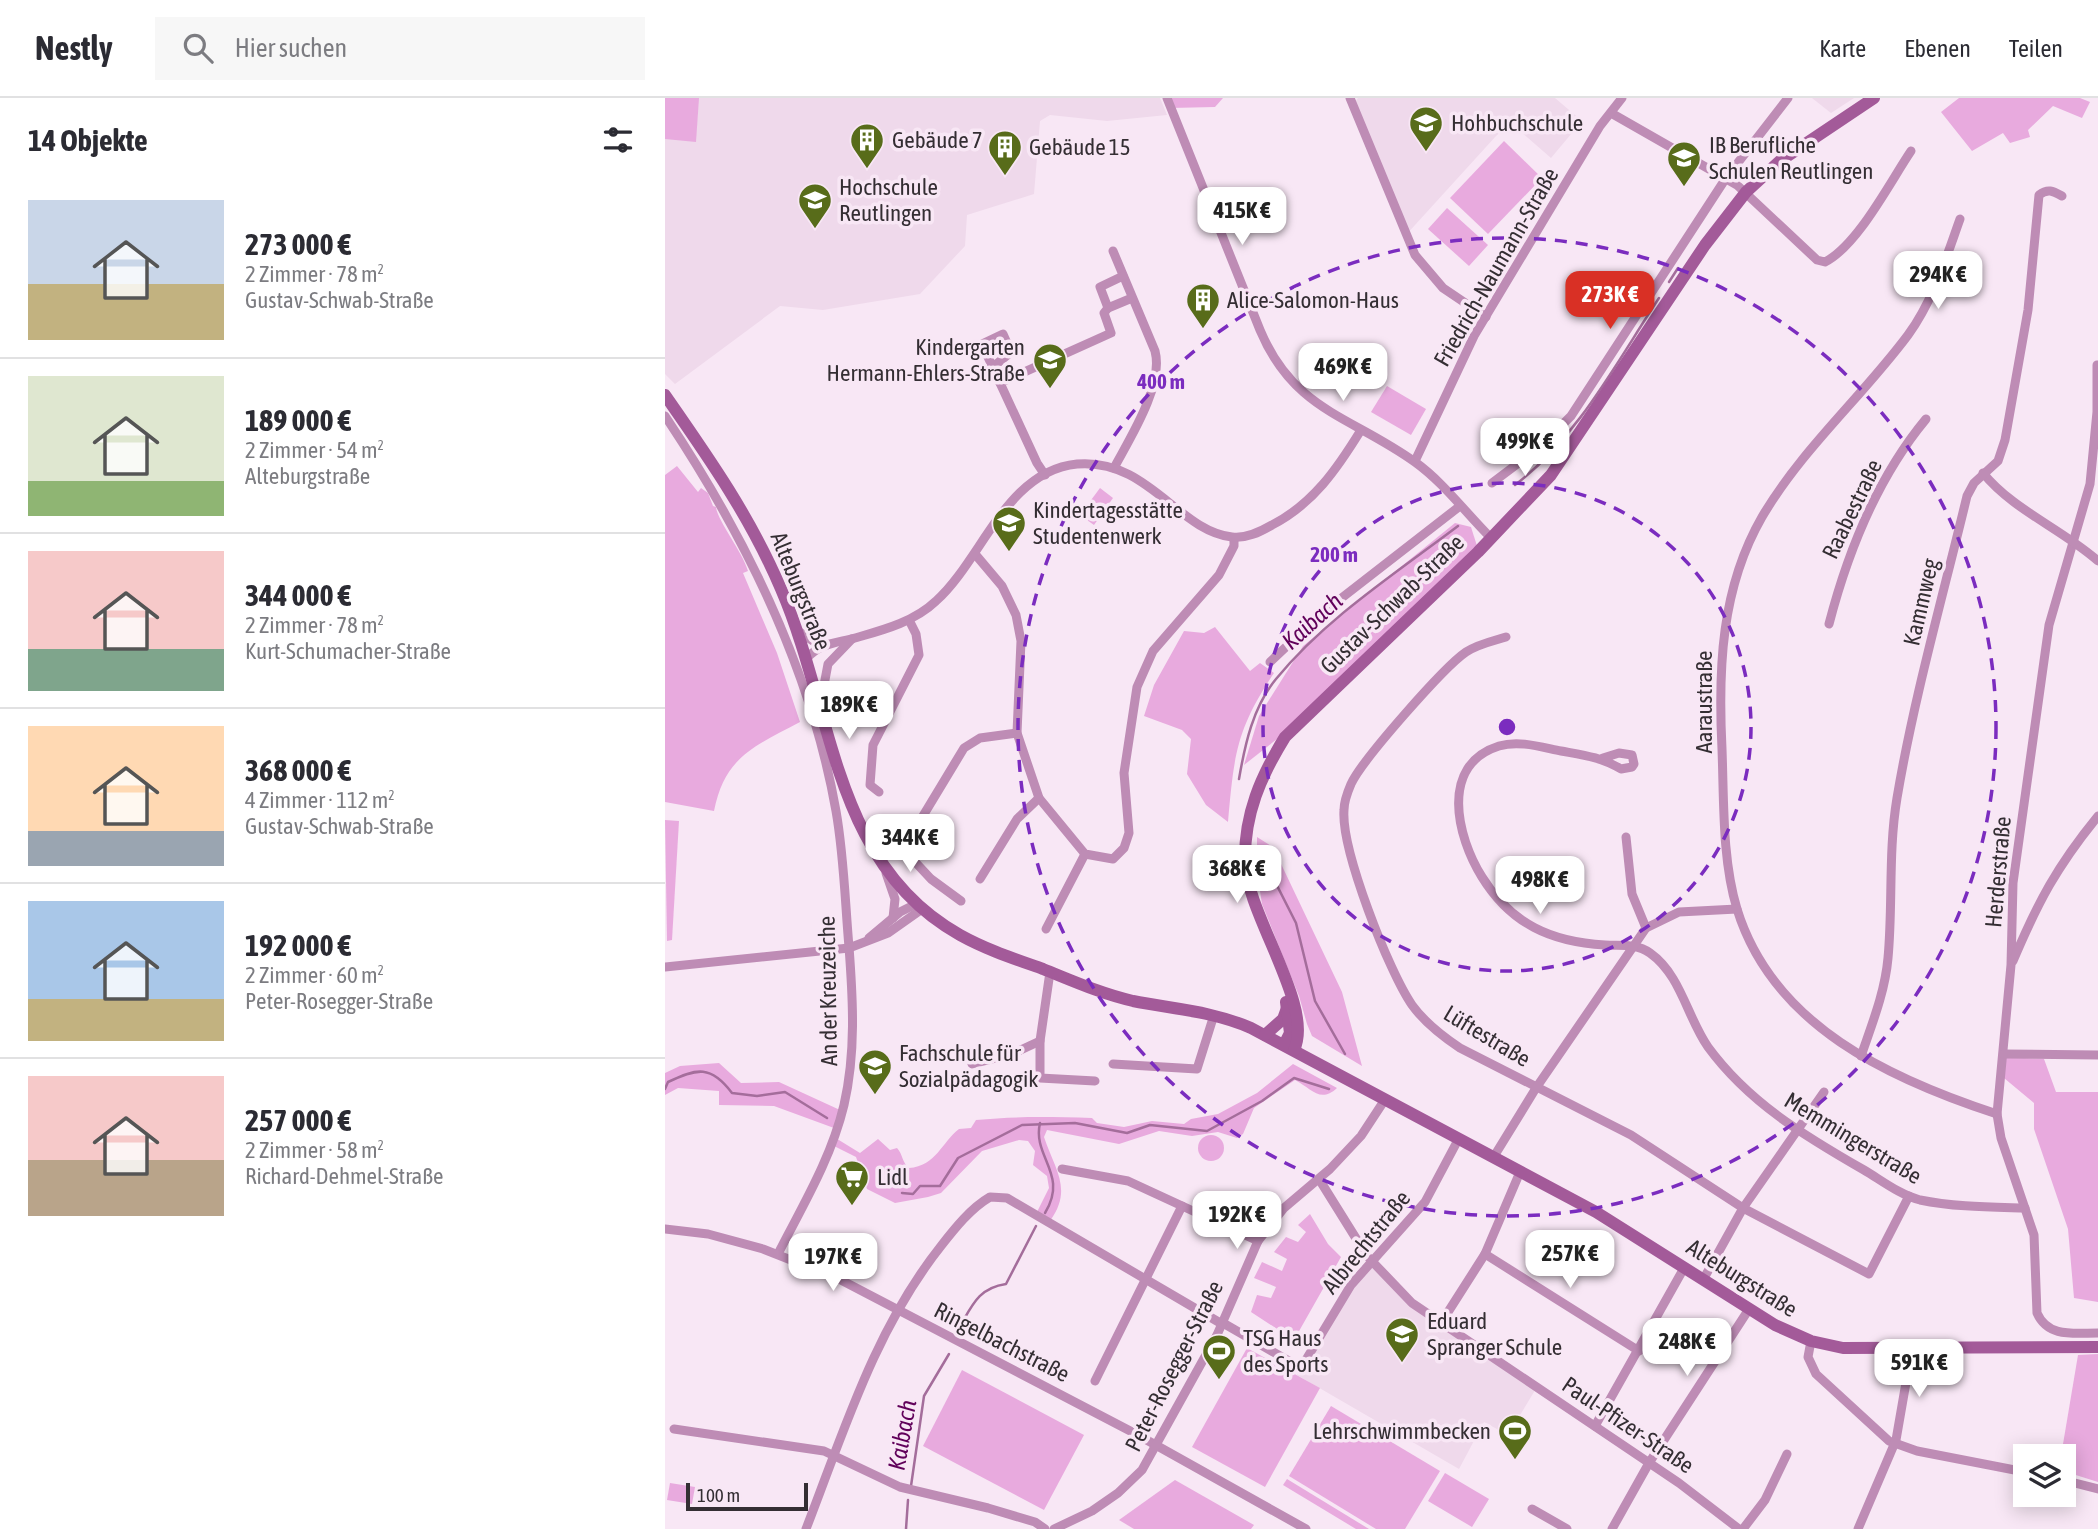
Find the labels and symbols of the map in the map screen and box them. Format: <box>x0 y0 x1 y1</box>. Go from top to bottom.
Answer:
school or university icon: Hohbuchschule <box>1407 104 1445 153</box>
place label: Hohbuchschule <box>1451 110 1583 136</box>
building icon: Gebäude 7 <box>848 121 886 170</box>
place label: Gebäude 7 <box>892 127 983 153</box>
building icon: Gebäude 15 <box>986 128 1024 177</box>
place label: IB Berufliche Schulen Reutlingen <box>1709 132 1873 184</box>
place label: Gebäude 15 <box>1029 134 1130 160</box>
school or university icon: IB Berufliche Schulen Reutlingen <box>1665 139 1703 188</box>
street label: Friedrich-Naumann-Straße <box>1429 163 1563 371</box>
place label: Hochschule Reutlingen <box>839 174 938 226</box>
school or university icon: Hochschule Reutlingen <box>796 181 834 230</box>
pin: 415K € <box>1185 188 1299 247</box>
pin: 294K € <box>1881 252 1995 311</box>
pin: 273K € <box>1553 272 1667 331</box>
building icon: Alice-Salomon-Haus <box>1184 281 1222 330</box>
place label: Alice-Salomon-Haus <box>1227 287 1399 313</box>
place label: Kindergarten Hermann-Ehlers-Straße <box>827 334 1025 386</box>
school or university icon: Kindergarten Hermann-Ehlers-Straße <box>1031 341 1069 390</box>
pin: 469K € <box>1286 344 1400 403</box>
text: 400 m <box>1136 369 1185 393</box>
pin: 499K € <box>1468 418 1582 478</box>
street label: Raabestraße <box>1817 455 1887 563</box>
place label: Kindertagesstätte Studentenwerk <box>1033 497 1183 549</box>
school or university icon: Kindertagesstätte Studentenwerk <box>990 504 1028 553</box>
street label: Alteburgstraße <box>765 528 837 654</box>
street label: Gustav-Schwab-Straße <box>1315 529 1469 679</box>
text: 200 m <box>1310 542 1358 566</box>
street label: Kammweg <box>1898 556 1944 648</box>
water label: Kaibach <box>1277 587 1348 655</box>
street label: Aaraustraße <box>1691 650 1717 754</box>
pin: 189K € <box>792 682 906 741</box>
centre of rings <box>1495 715 1519 739</box>
pin: 344K € <box>853 814 967 874</box>
street label: Herderstraße <box>1980 815 2016 929</box>
pin: 368K € <box>1180 846 1294 905</box>
pin: 498K € <box>1483 856 1597 916</box>
street label: An der Kreuzeiche <box>814 916 842 1066</box>
street label: Lüftestraße <box>1439 1000 1535 1072</box>
place label: Fachschule für Sozialpädagogik <box>899 1040 1038 1092</box>
school or university icon: Fachschule für Sozialpädagogik <box>856 1047 894 1096</box>
street label: Memmingerstraße <box>1780 1087 1926 1189</box>
supermarket icon: Lidl <box>833 1158 871 1207</box>
place label: Lidl <box>877 1164 908 1190</box>
street label: Albrechtstraße <box>1317 1185 1415 1299</box>
pin: 192K € <box>1180 1192 1294 1251</box>
pin: 257K € <box>1513 1230 1627 1290</box>
pin: 197K € <box>776 1234 890 1293</box>
street label: Alteburgstraße <box>1682 1234 1802 1322</box>
street label: Peter-Rosegger-Straße <box>1120 1276 1228 1456</box>
street label: Ringelbachstraße <box>930 1297 1074 1387</box>
place label: Eduard Spranger Schule <box>1427 1308 1562 1360</box>
school or university icon: Eduard Spranger Schule <box>1383 1315 1421 1364</box>
pin: 248K € <box>1630 1318 1744 1378</box>
place label: TSG Haus des Sports <box>1243 1325 1328 1377</box>
sports icon: TSG Haus des Sports <box>1200 1332 1238 1381</box>
pin: 591K € <box>1862 1340 1976 1399</box>
street label: Paul-Pfizer-Straße <box>1557 1371 1699 1479</box>
water label: Kaibach <box>883 1397 922 1472</box>
sports icon: Lehrschwimmbecken <box>1496 1412 1534 1461</box>
place label: Lehrschwimmbecken <box>1313 1418 1491 1444</box>
scale bar <box>686 1480 809 1512</box>

